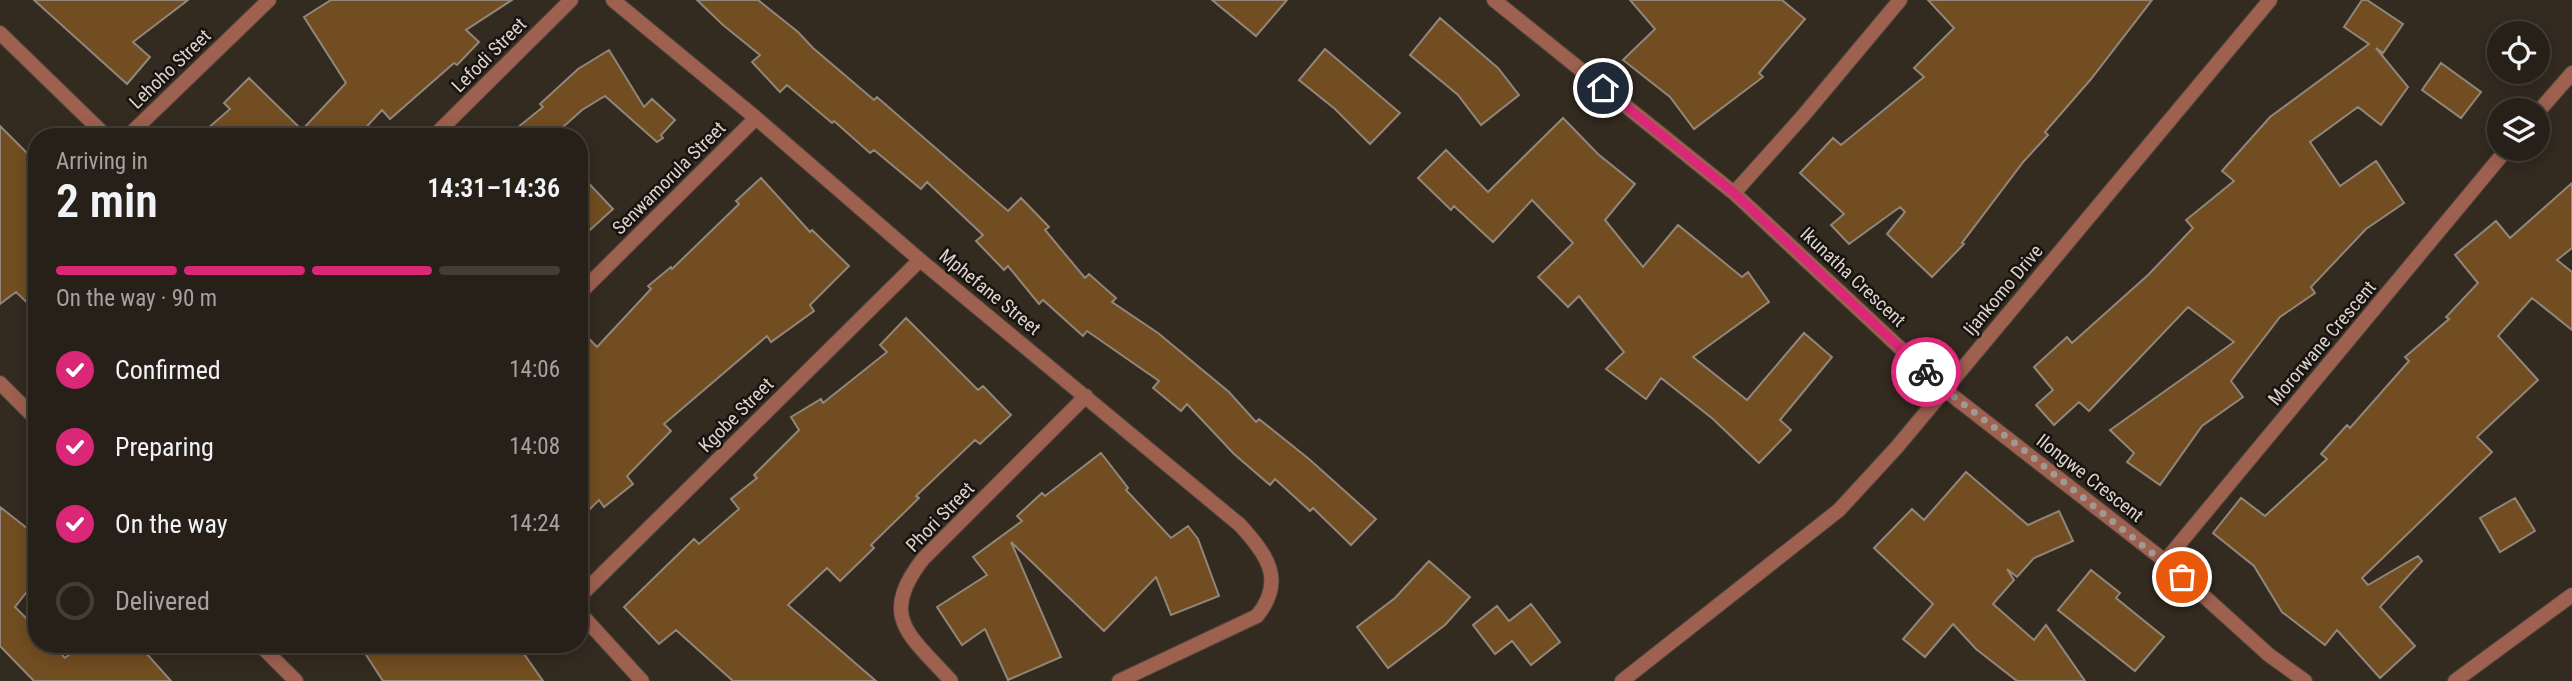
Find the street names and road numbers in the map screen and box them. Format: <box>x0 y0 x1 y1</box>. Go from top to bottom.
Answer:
street label: Lefodi Street <box>447 13 531 97</box>
street label: Lehoho Street <box>125 25 215 113</box>
street label: Senwamorula Street <box>608 117 730 239</box>
street label: Ikunatha Crescent <box>1796 222 1910 332</box>
street label: Ijankomo Drive <box>1958 240 2048 340</box>
street label: Mphefane Street <box>935 244 1045 340</box>
street label: Mororwane Crescent <box>2263 276 2381 410</box>
street label: Kgobe Street <box>694 373 778 457</box>
street label: Ilongwe Crescent <box>2032 429 2148 527</box>
street label: Phori Street <box>901 477 979 557</box>

